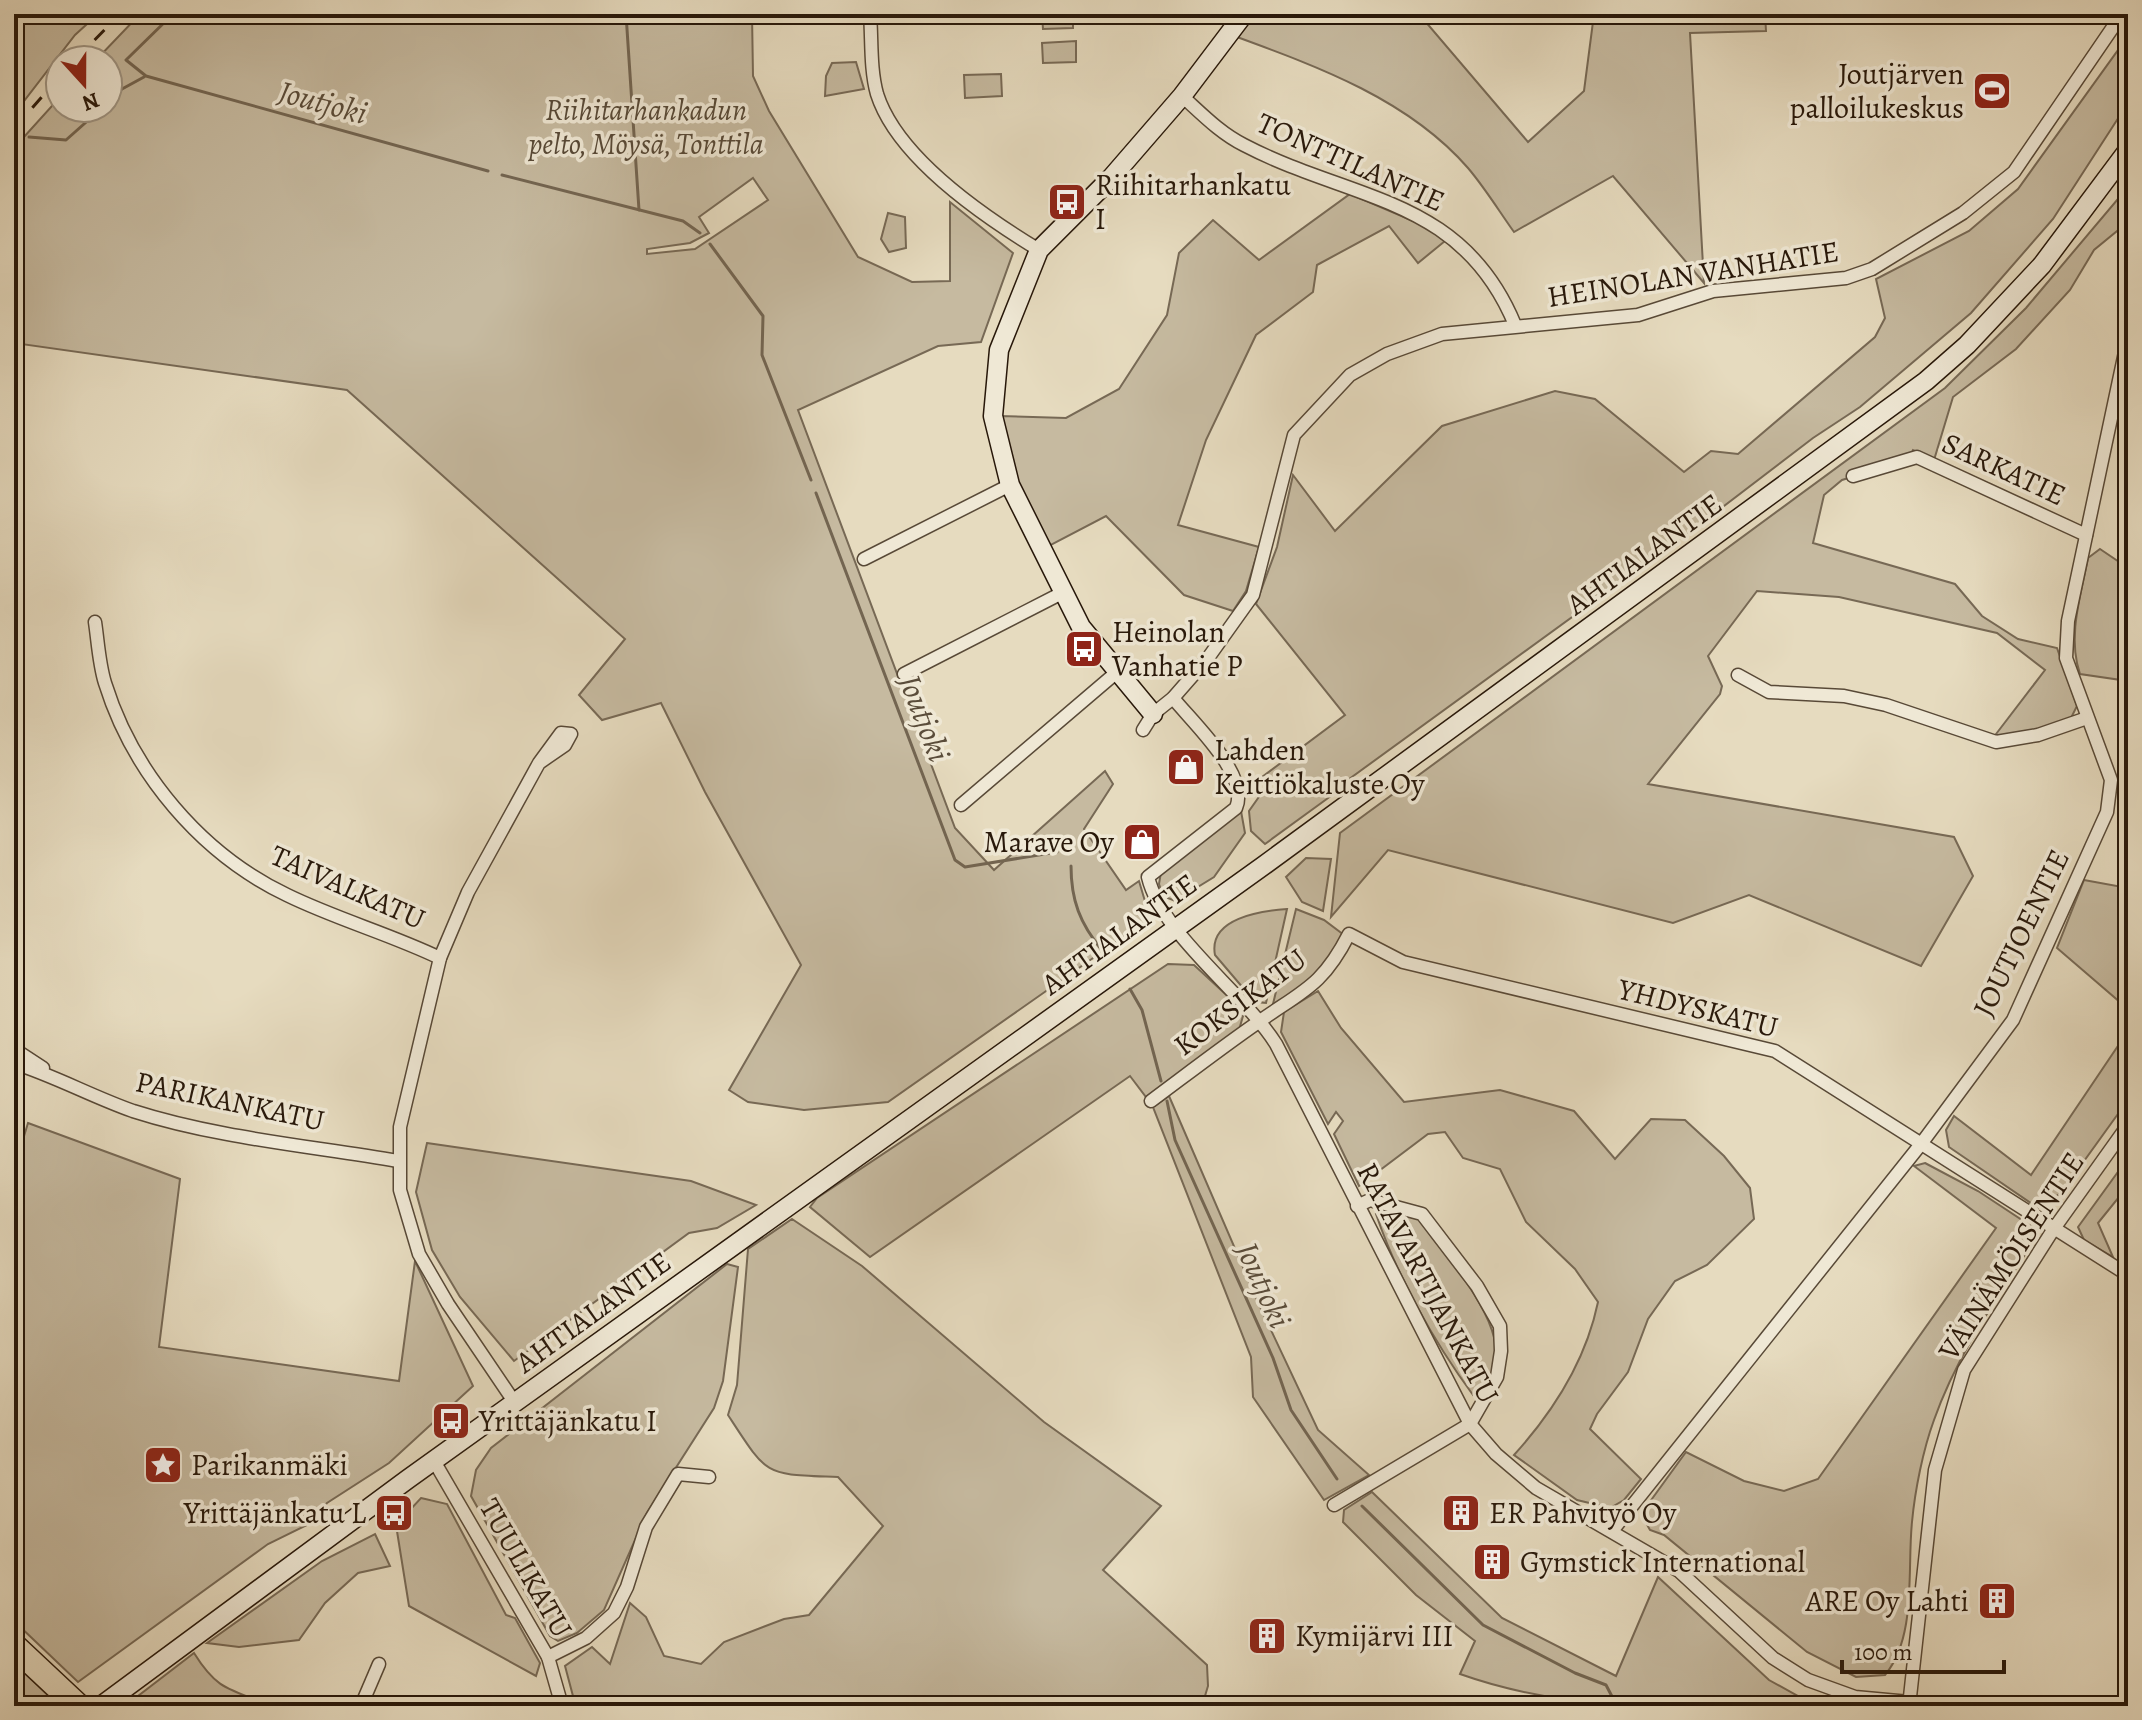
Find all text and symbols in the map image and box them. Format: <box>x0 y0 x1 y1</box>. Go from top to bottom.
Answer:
north arrow <box>44 44 124 124</box>
place label: Joutjärven palloilukeskus <box>1790 54 1964 128</box>
water label: Joutjoki <box>273 69 372 135</box>
sports icon: Joutjärven palloilukeskus <box>1971 70 2013 112</box>
text: N <box>78 85 104 119</box>
park label: Riihitarhankadun pelto, Möysä, Tonttila <box>527 90 764 164</box>
street label: TONTTILANTIE <box>1251 103 1451 221</box>
place label: Riihitarhankatu I <box>1095 165 1291 239</box>
bus stop icon: Riihitarhankatu I <box>1046 181 1088 223</box>
street label: HEINOLAN VANHATIE <box>1544 231 1842 317</box>
street label: SARKATIE <box>1936 423 2072 515</box>
street label: AHTIALANTIE <box>1557 484 1730 625</box>
place label: Heinolan Vanhatie P <box>1111 612 1243 686</box>
bus stop icon: Heinolan Vanhatie P <box>1063 628 1105 670</box>
water label: Joutjoki <box>888 667 962 768</box>
place label: Lahden Keittiökaluste Oy <box>1214 730 1425 804</box>
shop icon: Lahden Keittiökaluste Oy <box>1165 746 1207 788</box>
shop icon: Marave Oy <box>1121 821 1163 863</box>
place label: Marave Oy <box>984 822 1115 862</box>
street label: TAIVALKATU <box>264 835 432 939</box>
street label: JOUTJOENTIE <box>1963 843 2079 1023</box>
street label: AHTIALANTIE <box>1032 864 1205 1005</box>
street label: KOKSIKATU <box>1165 939 1315 1065</box>
street label: YHDYSKATU <box>1613 969 1782 1047</box>
street label: PARIKANKATU <box>132 1061 328 1141</box>
street label: VÄINÄMÖISENTIE <box>1928 1144 2093 1369</box>
street label: RATAVARTIJANKATU <box>1348 1155 1508 1411</box>
water label: Joutjoki <box>1225 1234 1302 1335</box>
street label: AHTIALANTIE <box>506 1242 679 1383</box>
bus stop icon: Yrittäjänkatu I <box>430 1400 472 1442</box>
place label: Yrittäjänkatu I <box>478 1401 657 1441</box>
place icon: Parikanmäki <box>142 1444 184 1486</box>
place label: Parikanmäki <box>191 1445 348 1485</box>
street label: TUULIKATU <box>470 1491 582 1645</box>
bus stop icon: Yrittäjänkatu L <box>373 1492 415 1534</box>
building icon: ER Pahvityö Oy <box>1440 1492 1482 1534</box>
place label: Yrittäjänkatu L <box>183 1493 367 1533</box>
place label: ER Pahvityö Oy <box>1489 1493 1677 1533</box>
building icon: Gymstick International <box>1471 1541 1513 1583</box>
place label: Gymstick International <box>1520 1542 1805 1582</box>
building icon: ARE Oy Lahti <box>1976 1580 2018 1622</box>
place label: ARE Oy Lahti <box>1805 1581 1969 1621</box>
building icon: Kymijärvi III <box>1246 1615 1288 1657</box>
place label: Kymijärvi III <box>1295 1616 1453 1656</box>
scale bar <box>1842 1624 2004 1674</box>
text: 100 m <box>1854 1636 1913 1668</box>

